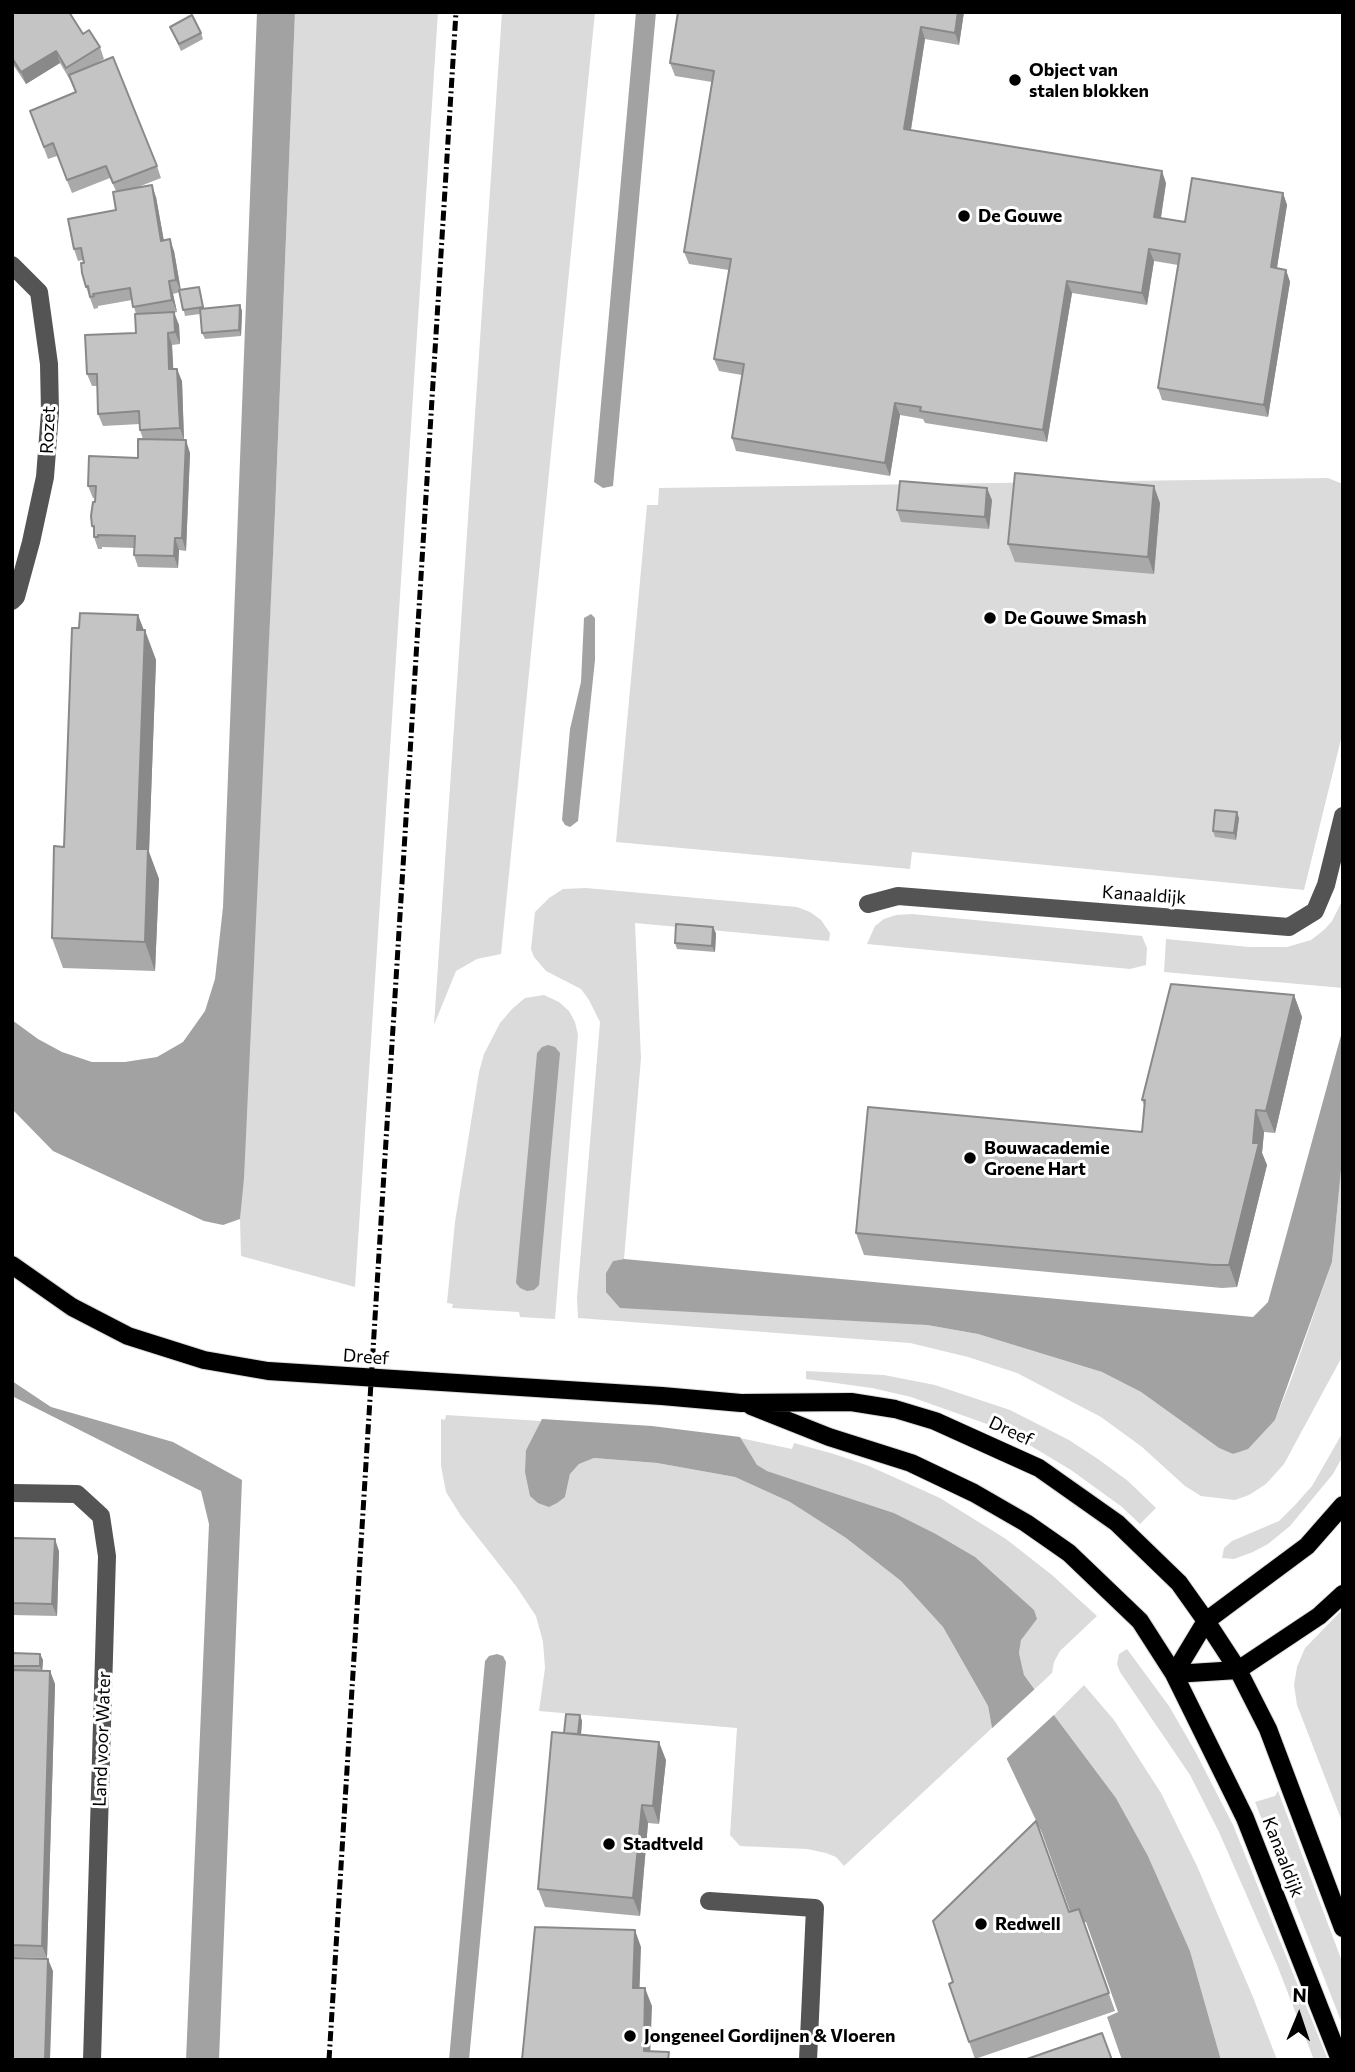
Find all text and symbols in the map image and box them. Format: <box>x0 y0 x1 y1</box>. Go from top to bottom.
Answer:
place label: Object van stalen blokken <box>1029 59 1149 102</box>
marker: Object van stalen blokken <box>1007 72 1023 88</box>
place label: De Gouwe <box>978 205 1062 227</box>
marker: De Gouwe <box>956 208 972 224</box>
street label: Rozet <box>36 406 60 454</box>
place label: De Gouwe Smash <box>1004 607 1147 629</box>
marker: De Gouwe Smash <box>982 610 998 626</box>
street label: Kanaaldijk <box>1101 881 1187 909</box>
place label: Bouwacademie Groene Hart <box>984 1137 1110 1180</box>
marker: Bouwacademie Groene Hart <box>962 1150 978 1166</box>
street label: Dreef <box>342 1345 390 1369</box>
street label: Dreef <box>986 1411 1036 1451</box>
street label: Land voor Water <box>89 1671 115 1807</box>
street label: Kanaaldijk <box>1258 1814 1308 1900</box>
place label: Stadtveld <box>623 1833 703 1855</box>
marker: Stadtveld <box>601 1836 617 1852</box>
place label: Redwell <box>995 1913 1061 1935</box>
marker: Redwell <box>973 1916 989 1932</box>
north arrow <box>1264 1981 1334 2051</box>
text: N <box>1292 1983 1307 2006</box>
place label: Jongeneel Gordijnen & Vloeren <box>644 2025 895 2047</box>
marker: Jongeneel Gordijnen & Vloeren <box>622 2028 638 2044</box>

